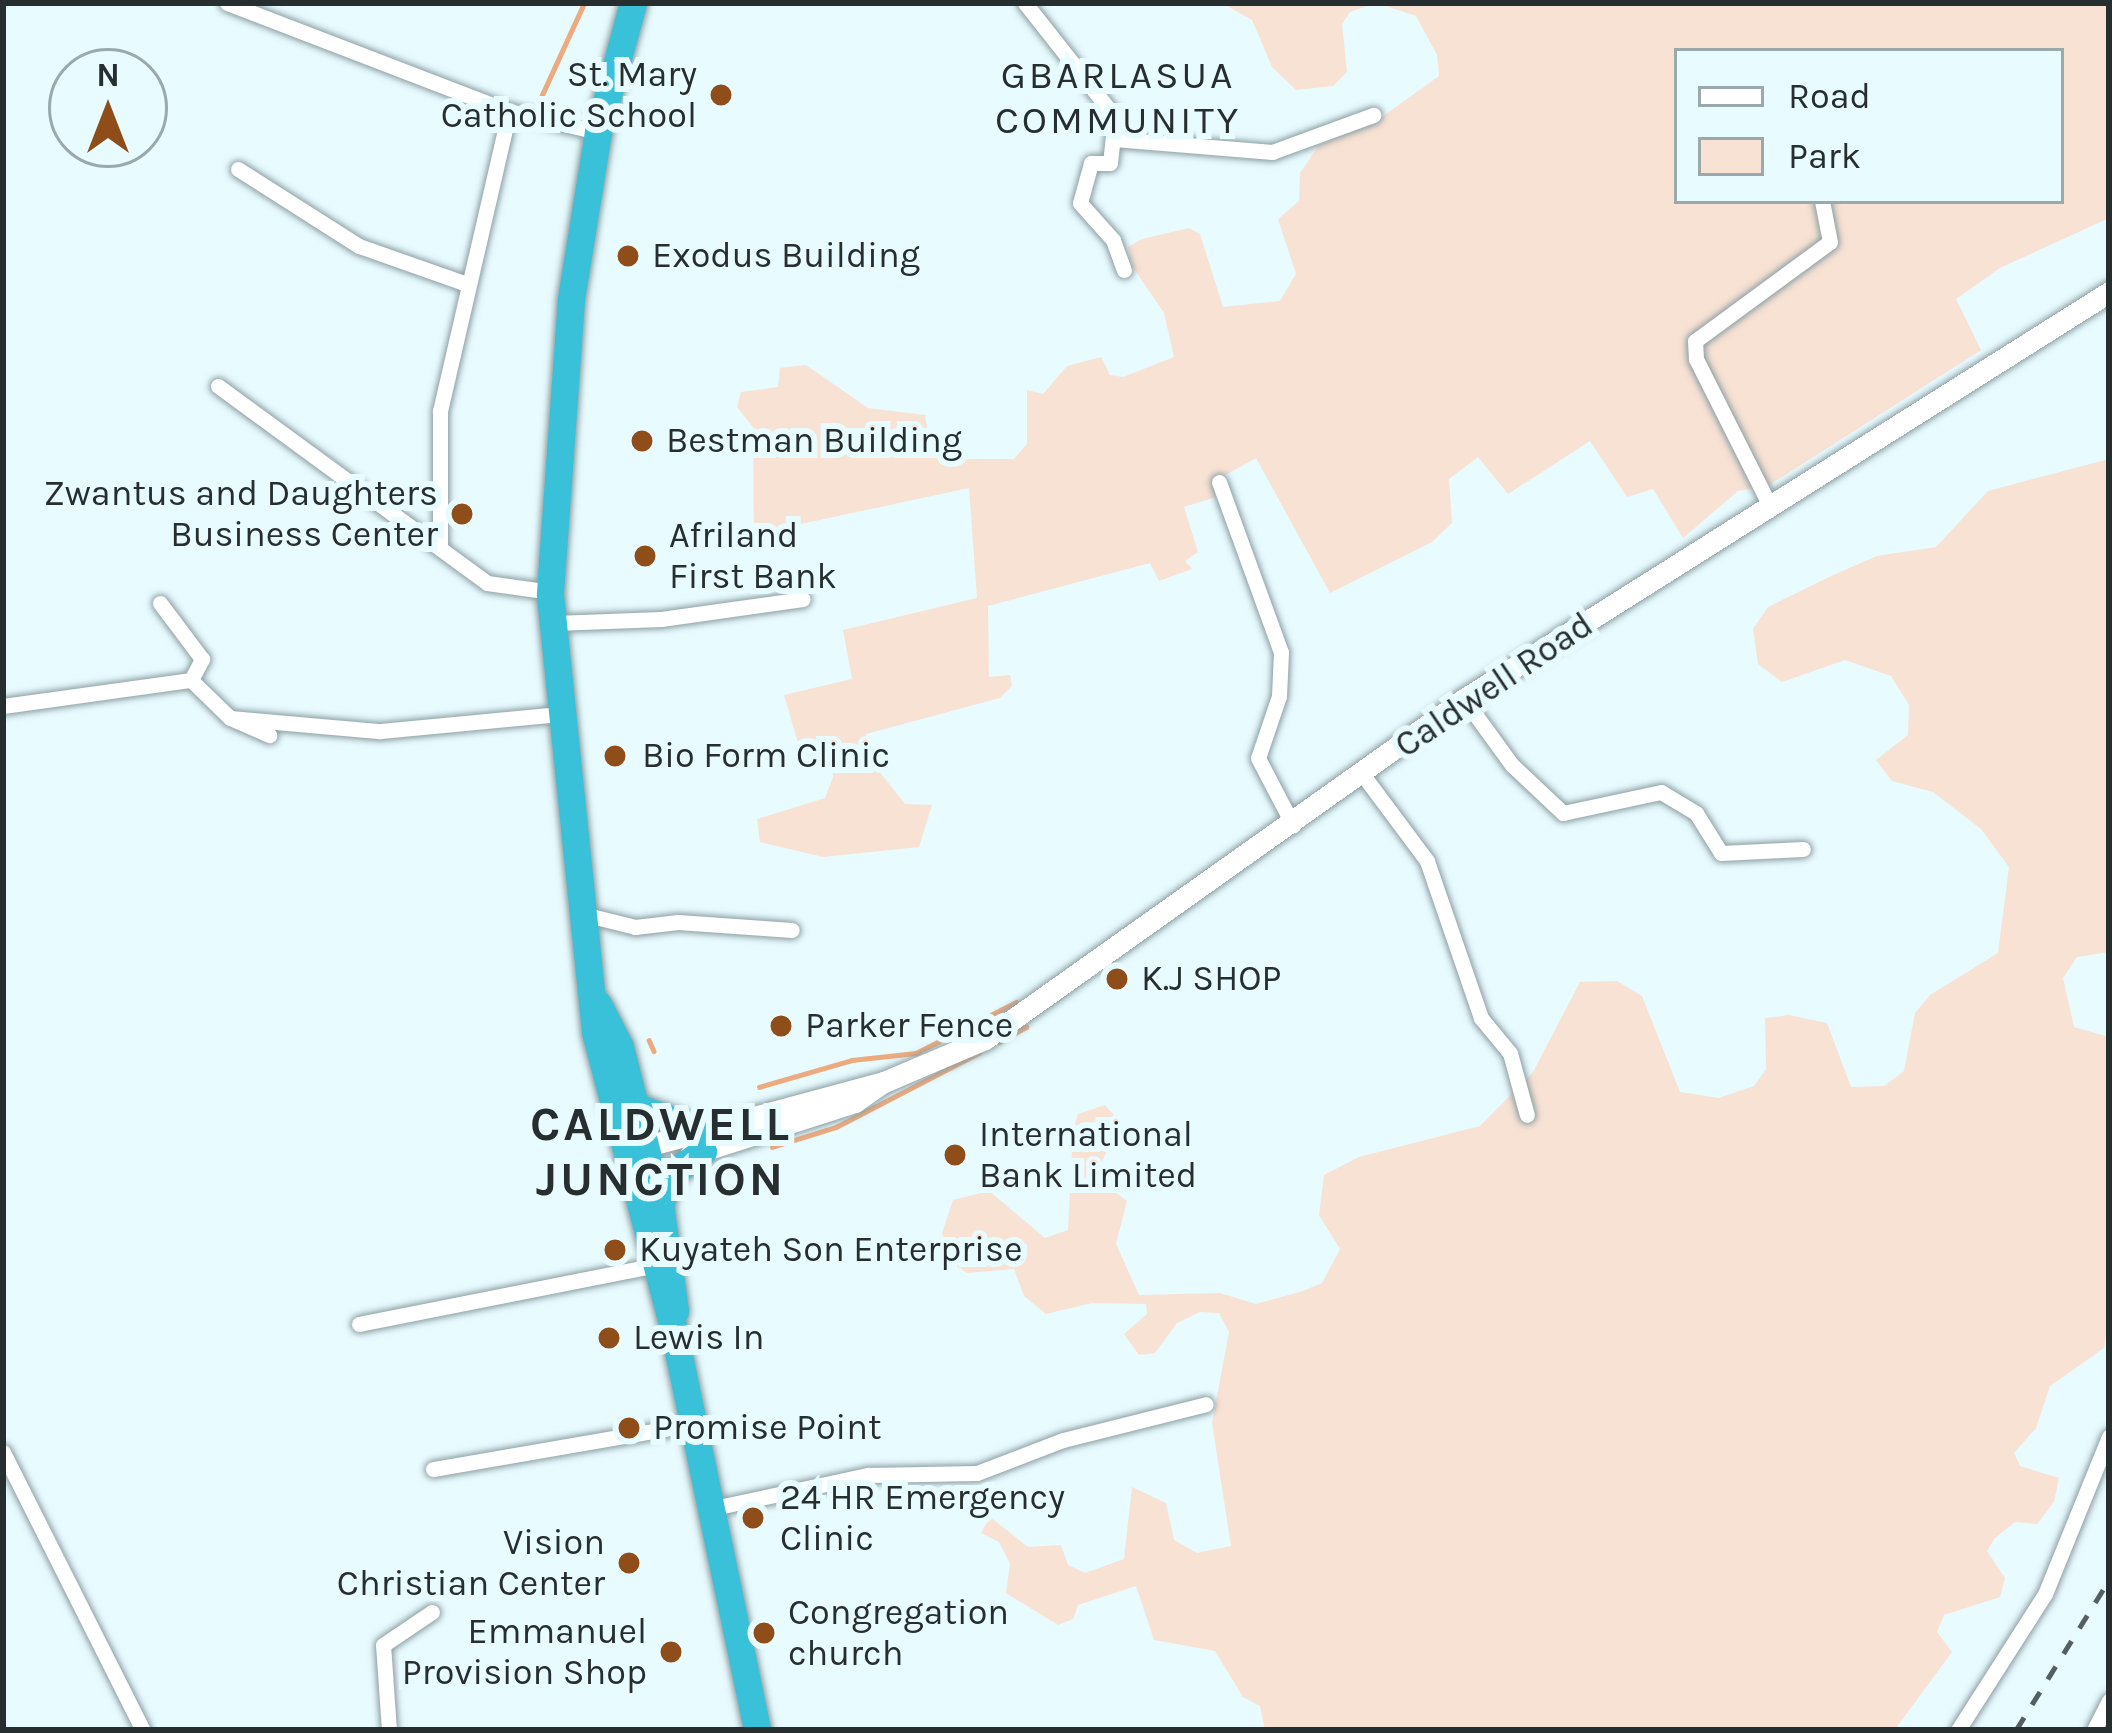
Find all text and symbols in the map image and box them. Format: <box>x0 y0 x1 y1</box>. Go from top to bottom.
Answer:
north arrow <box>48 48 168 168</box>
legend <box>1674 48 2064 204</box>
place label: St. Mary Catholic School <box>441 52 697 137</box>
district label: GBARLASUA COMMUNITY <box>995 53 1241 144</box>
text: N <box>96 56 120 94</box>
text: Road <box>1788 75 1871 117</box>
marker: St. Mary Catholic School <box>708 82 734 108</box>
text: Park <box>1788 135 1861 177</box>
place label: Exodus Building <box>652 234 920 278</box>
marker: Exodus Building <box>615 243 641 269</box>
place label: Bestman Building <box>666 419 962 463</box>
marker: Bestman Building <box>629 428 655 454</box>
place label: Zwantus and Daughters Business Center <box>43 471 438 556</box>
marker: Zwantus and Daughters Business Center <box>449 501 475 527</box>
place label: Afriland First Bank <box>669 513 837 598</box>
marker: Afriland First Bank <box>632 543 658 569</box>
street label: Caldwell Road <box>1387 603 1601 767</box>
place label: Bio Form Clinic <box>642 734 890 778</box>
marker: Bio Form Clinic <box>599 740 631 772</box>
place label: K.J SHOP <box>1141 957 1281 1001</box>
marker: K.J SHOP <box>1104 966 1130 992</box>
place label: Parker Fence <box>805 1004 1013 1048</box>
marker: Parker Fence <box>768 1013 794 1039</box>
district label: CALDWELL JUNCTION <box>530 1095 792 1208</box>
place label: International Bank Limited <box>979 1112 1197 1197</box>
marker: International Bank Limited <box>942 1142 968 1168</box>
place label: Kuyateh Son Enterprise <box>639 1228 1022 1272</box>
marker: Kuyateh Son Enterprise <box>602 1237 628 1263</box>
place label: Lewis In <box>633 1316 764 1360</box>
marker: Lewis In <box>596 1325 622 1351</box>
place label: Promise Point <box>653 1406 882 1450</box>
marker: Promise Point <box>616 1415 642 1441</box>
place label: 24 HR Emergency Clinic <box>780 1475 1065 1560</box>
marker: 24 HR Emergency Clinic <box>737 1502 769 1534</box>
place label: Vision Christian Center <box>337 1520 605 1605</box>
marker: Vision Christian Center <box>616 1550 642 1576</box>
place label: Congregation church <box>788 1590 1009 1675</box>
place label: Emmanuel Provision Shop <box>402 1609 647 1694</box>
marker: Congregation church <box>751 1620 777 1646</box>
marker: Emmanuel Provision Shop <box>658 1639 684 1665</box>

